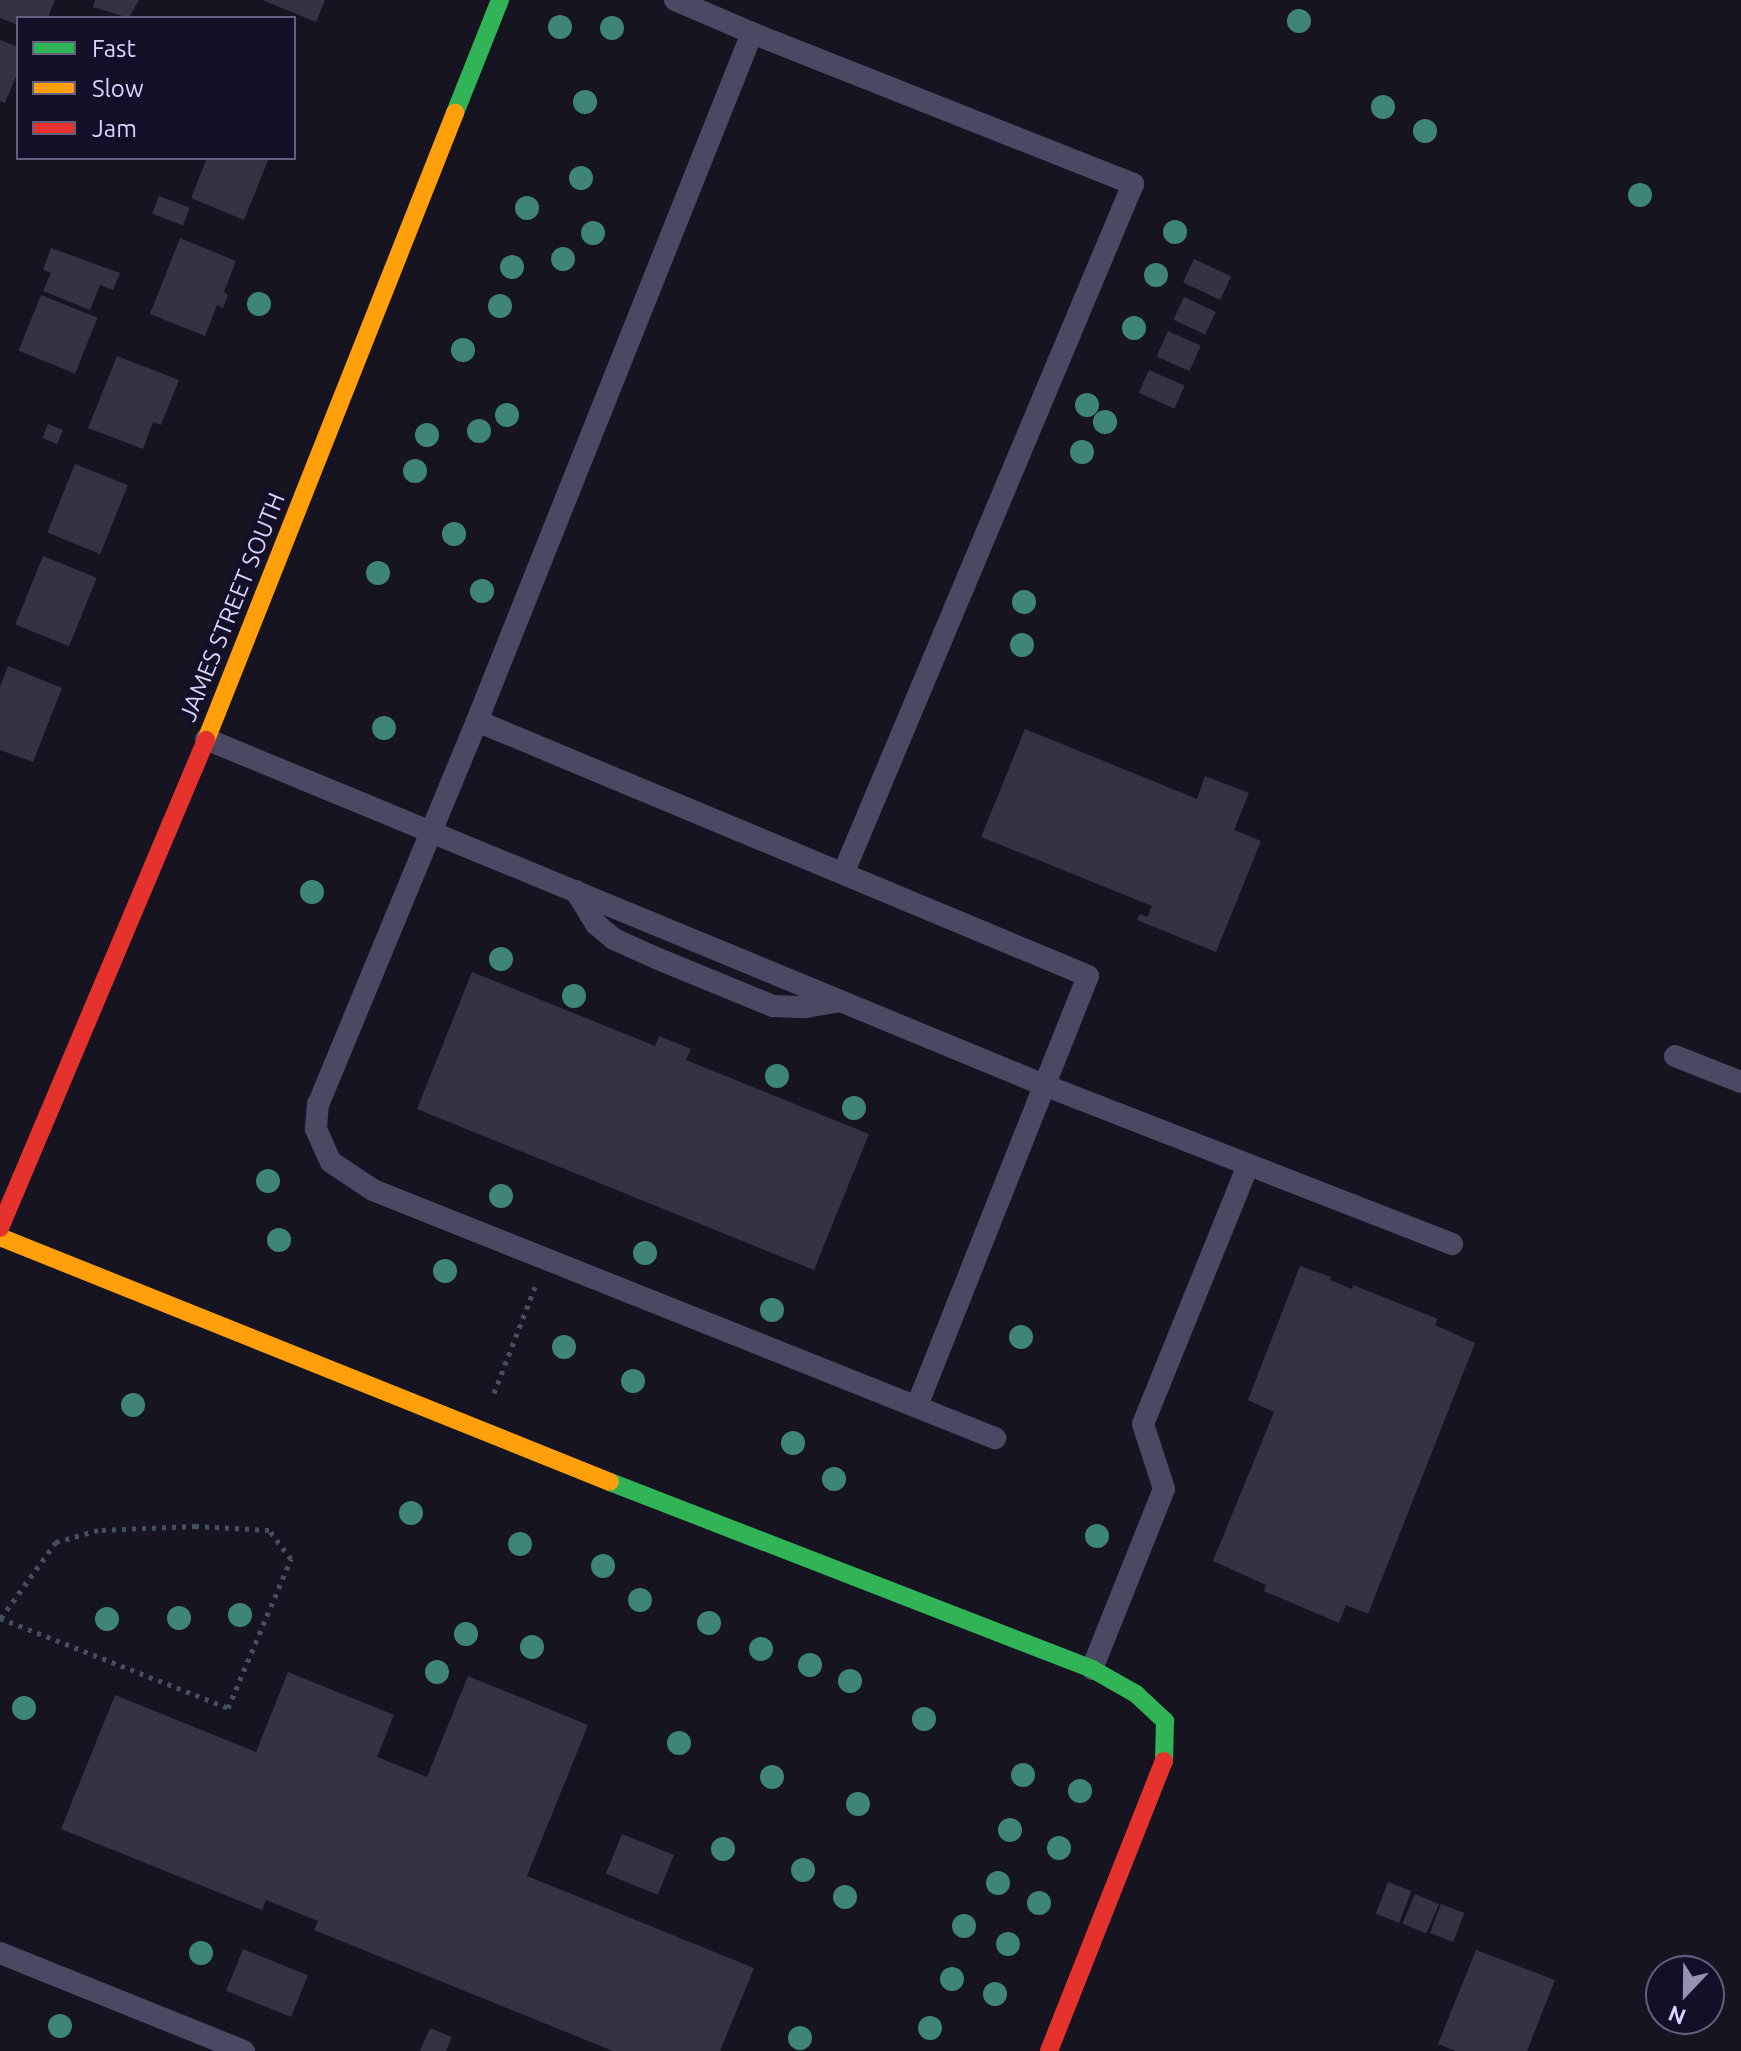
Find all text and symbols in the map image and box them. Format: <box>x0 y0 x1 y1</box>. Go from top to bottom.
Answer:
legend <box>16 16 296 160</box>
text: Fast <box>92 35 136 62</box>
text: Slow <box>92 75 144 102</box>
text: Jam <box>92 115 137 142</box>
street label: JAMES STREET SOUTH <box>173 488 291 726</box>
north arrow <box>1645 1955 1725 2035</box>
text: N <box>1664 2001 1689 2031</box>

